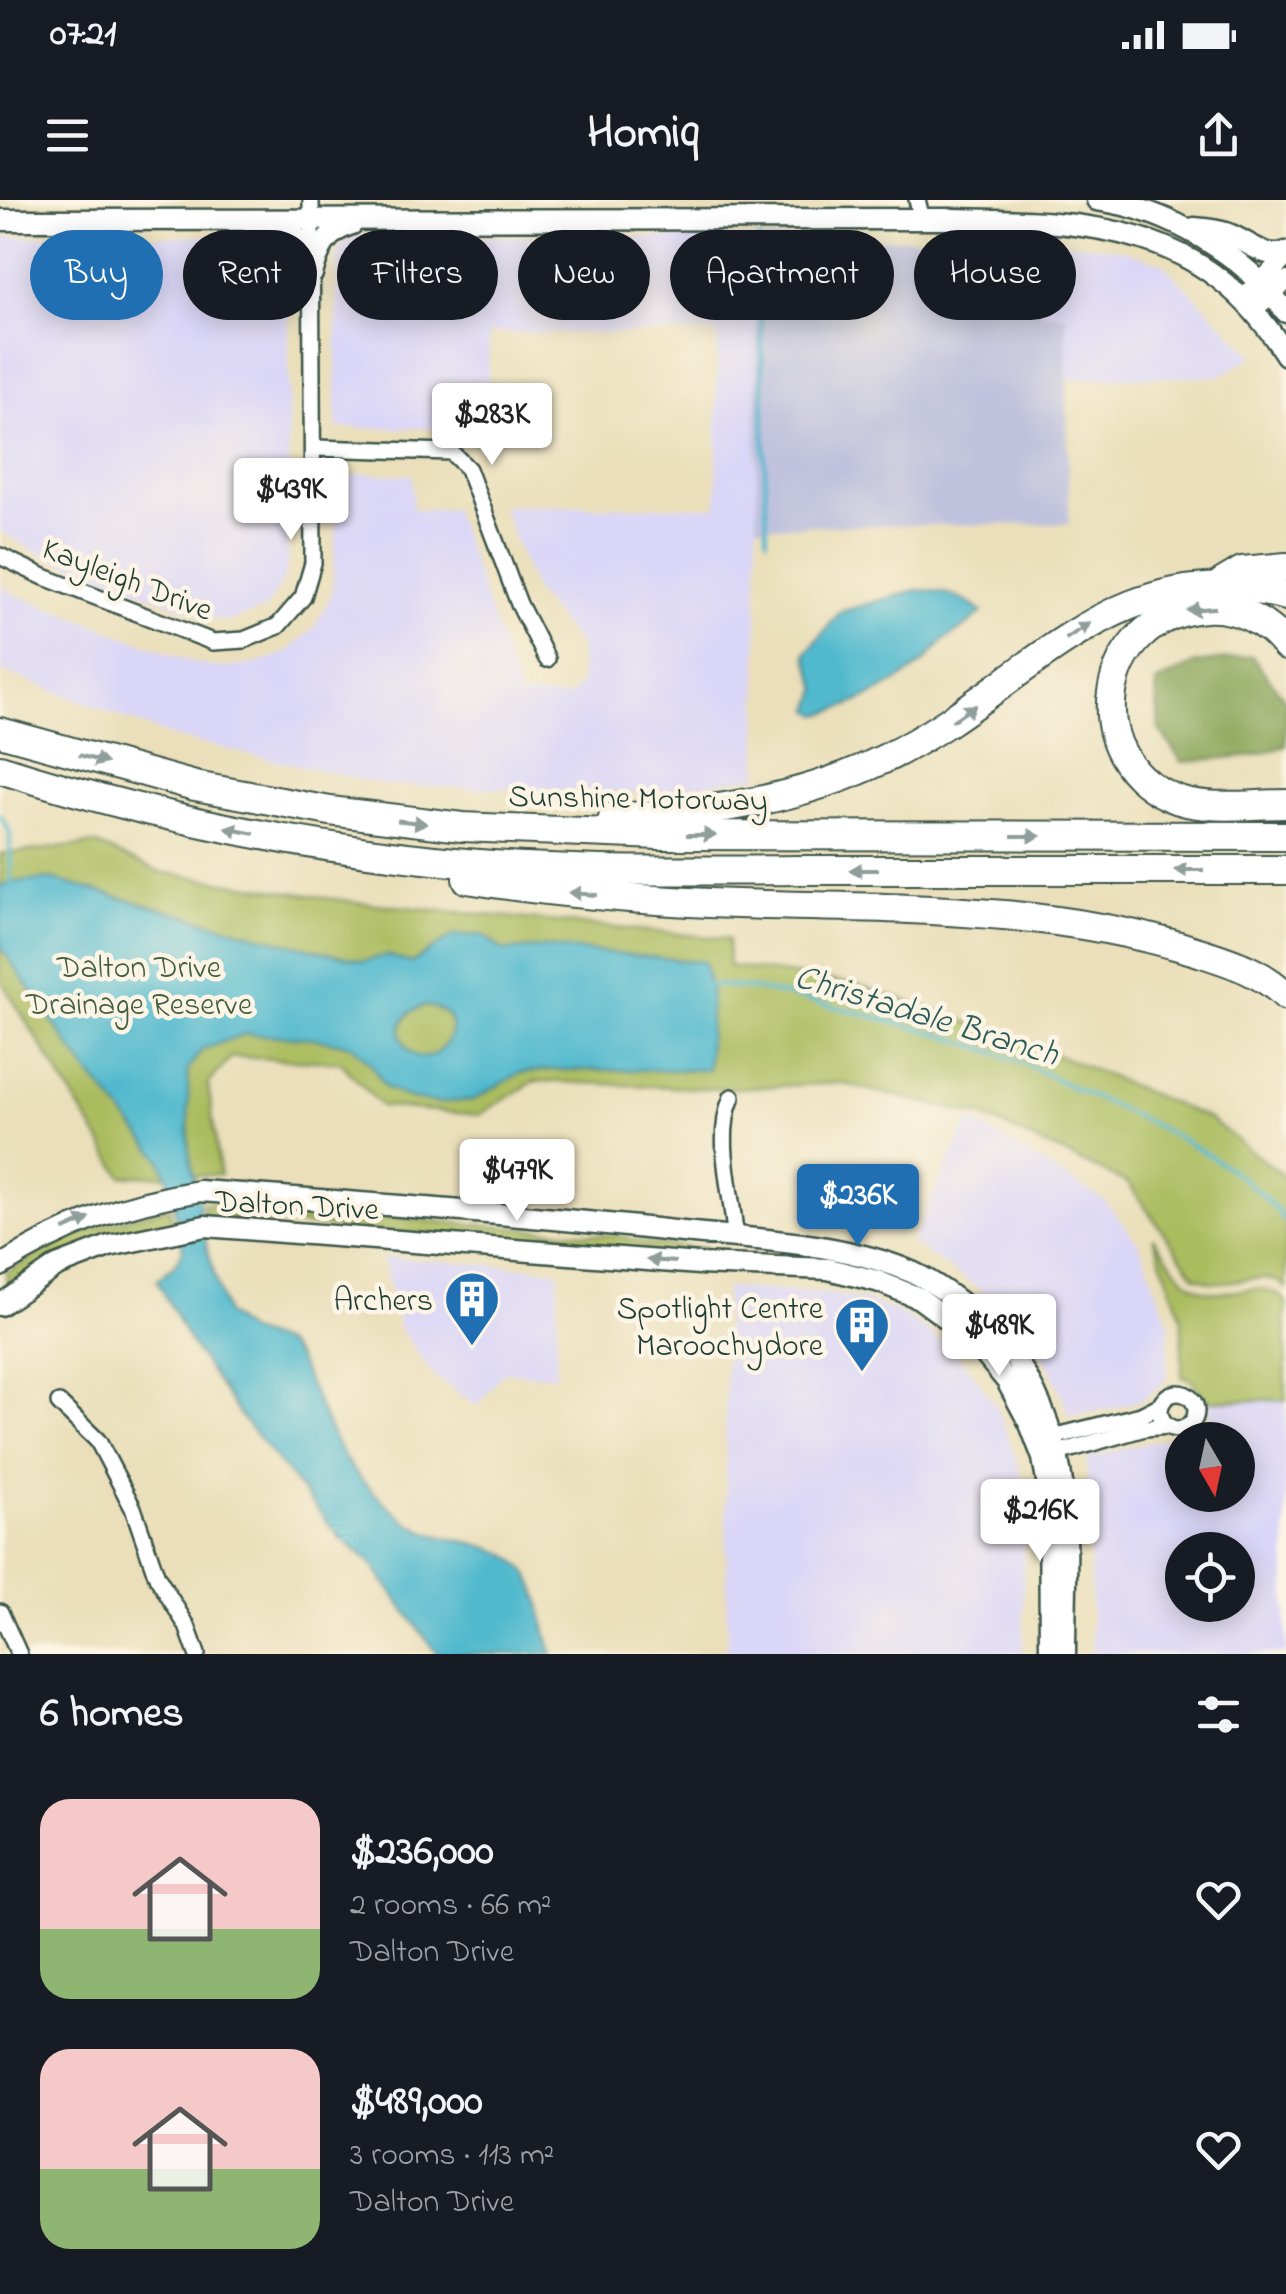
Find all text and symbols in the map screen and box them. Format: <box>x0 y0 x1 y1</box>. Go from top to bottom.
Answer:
text: 07:21 <box>50 7 116 63</box>
text: Homiq <box>587 102 699 168</box>
icon: menu <box>40 108 95 163</box>
icon: share <box>1191 108 1246 163</box>
chip: Buy <box>30 230 163 320</box>
chip: Rent <box>183 230 317 320</box>
chip: Filters <box>337 230 498 320</box>
chip: New <box>518 230 650 320</box>
chip: Apartment <box>670 230 894 320</box>
chip: House <box>914 230 1076 320</box>
pin: $283K <box>422 383 562 468</box>
text: $283K <box>454 392 530 439</box>
pin: $439K <box>221 458 361 543</box>
text: $439K <box>256 467 326 514</box>
street label: Kayleigh Drive <box>35 527 219 636</box>
one-way arrow <box>1184 602 1216 618</box>
one-way arrow <box>1065 623 1092 641</box>
one-way arrow <box>950 704 977 722</box>
one-way arrow <box>78 752 109 768</box>
street label: Sunshine Motorway <box>508 775 768 826</box>
one-way arrow <box>396 815 428 831</box>
one-way arrow <box>224 823 255 839</box>
one-way arrow <box>685 827 717 843</box>
one-way arrow <box>1010 828 1042 844</box>
one-way arrow <box>847 862 879 878</box>
one-way arrow <box>1172 862 1204 878</box>
one-way arrow <box>566 886 598 902</box>
park label: Dalton Drive Drainage Reserve <box>25 946 253 1030</box>
water label: Christadale Branch <box>788 953 1065 1082</box>
pin: $479K <box>447 1139 587 1224</box>
text: $479K <box>482 1148 552 1195</box>
pin: $236K <box>788 1164 928 1249</box>
text: $236K <box>819 1173 897 1220</box>
street label: Dalton Drive <box>213 1180 381 1235</box>
one-way arrow <box>62 1216 92 1232</box>
one-way arrow <box>645 1252 677 1268</box>
building icon: Archers <box>442 1269 502 1348</box>
place label: Archers <box>333 1279 433 1326</box>
place label: Spotlight Centre Maroochydore <box>617 1287 824 1371</box>
pin: $489K <box>929 1294 1069 1379</box>
building icon: Spotlight Centre Maroochydore <box>832 1295 892 1374</box>
text: $489K <box>964 1303 1034 1350</box>
north arrow <box>1165 1422 1255 1512</box>
map controls <box>1165 1422 1255 1622</box>
pin: $216K <box>970 1479 1110 1564</box>
text: $216K <box>1002 1488 1078 1535</box>
button: locate <box>1165 1532 1255 1622</box>
text: 6 homes <box>40 1684 184 1745</box>
icon: filters <box>1191 1687 1246 1742</box>
text: $236,000 <box>350 1822 494 1883</box>
icon: home <box>120 1839 240 1959</box>
icon: heart <box>1191 1872 1246 1927</box>
text: 2 rooms · 66 m² <box>350 1883 552 1930</box>
text: Dalton Drive <box>350 1930 514 1977</box>
text: $489,000 <box>350 2072 483 2133</box>
icon: home <box>120 2089 240 2209</box>
icon: heart <box>1191 2122 1246 2177</box>
text: 3 rooms · 113 m² <box>350 2133 554 2180</box>
text: Dalton Drive <box>350 2180 514 2227</box>

